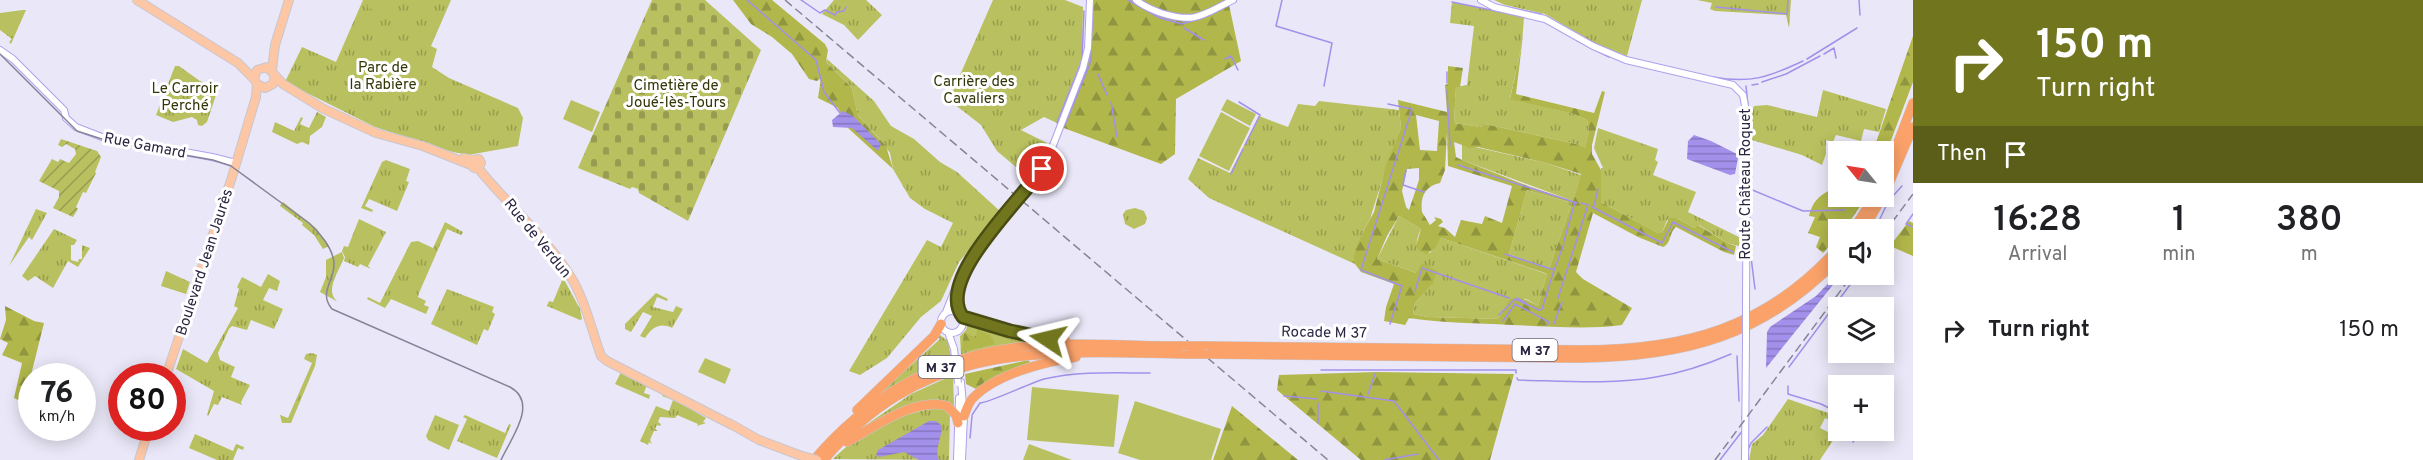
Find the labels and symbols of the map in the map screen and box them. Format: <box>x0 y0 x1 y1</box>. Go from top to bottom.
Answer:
park label: Parc de la Rabière <box>350 59 416 95</box>
park label: Carrière des Cavaliers <box>933 73 1015 109</box>
park label: Cimetière de Joué-lès-Tours <box>626 77 726 113</box>
park label: Le Carroir Perché <box>151 80 219 116</box>
street label: Route Château Roquet <box>1737 108 1756 260</box>
street label: Rue Gamard <box>102 129 187 164</box>
north arrow <box>1828 141 1894 207</box>
pin <box>1016 143 1067 194</box>
street label: Boulevard Jean Jaurès <box>173 187 238 338</box>
street label: Rue de Verdun <box>499 195 575 282</box>
position arrow <box>1016 307 1080 371</box>
street label: Rocade M 37 <box>1281 323 1367 344</box>
road number: M 37 <box>1512 339 1558 361</box>
road number: M 37 <box>918 356 964 378</box>
speed limit sign: 80 <box>108 363 186 441</box>

